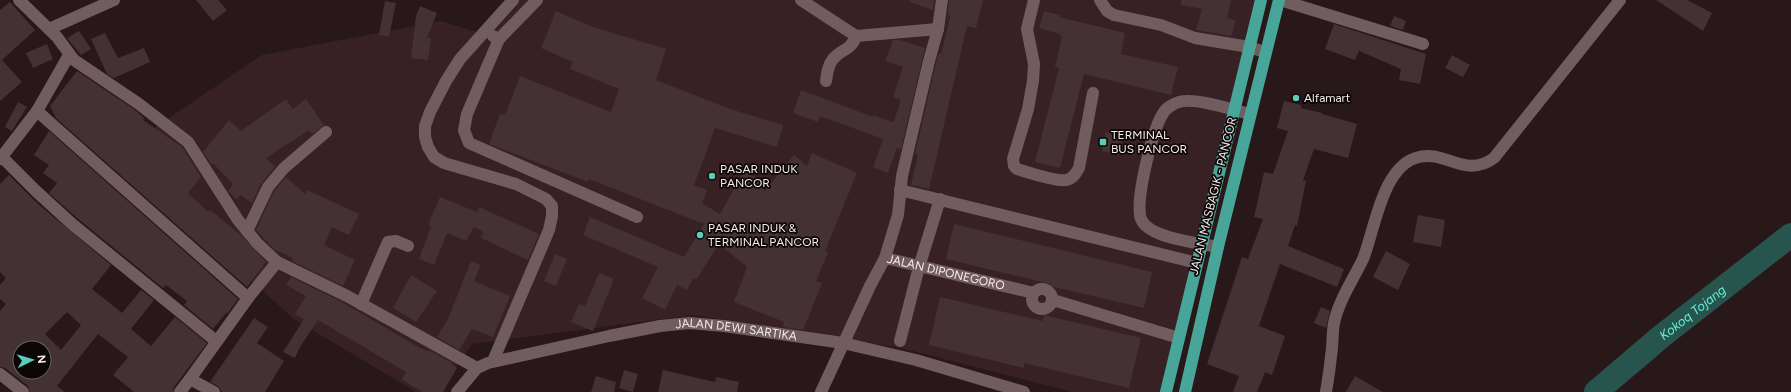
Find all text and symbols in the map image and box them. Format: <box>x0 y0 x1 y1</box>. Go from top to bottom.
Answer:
place label: Alfamart <box>1304 91 1351 105</box>
marker: Alfamart <box>1291 93 1301 103</box>
street label: JALAN MASBAGIK - PANCOR <box>1187 116 1239 276</box>
place label: TERMINAL BUS PANCOR <box>1111 128 1187 156</box>
marker: TERMINAL BUS PANCOR <box>1098 137 1108 147</box>
place label: PASAR INDUK PANCOR <box>720 162 798 190</box>
marker: PASAR INDUK PANCOR <box>707 171 717 181</box>
place label: PASAR INDUK & TERMINAL PANCOR <box>708 221 819 249</box>
marker: PASAR INDUK & TERMINAL PANCOR <box>695 230 705 240</box>
street label: JALAN DIPONEGORO <box>886 252 1006 293</box>
water label: Kokoq Tojang <box>1656 282 1729 343</box>
street label: JALAN DEWI SARTIKA <box>675 316 798 343</box>
north arrow <box>12 340 52 380</box>
text: N <box>35 354 48 364</box>

